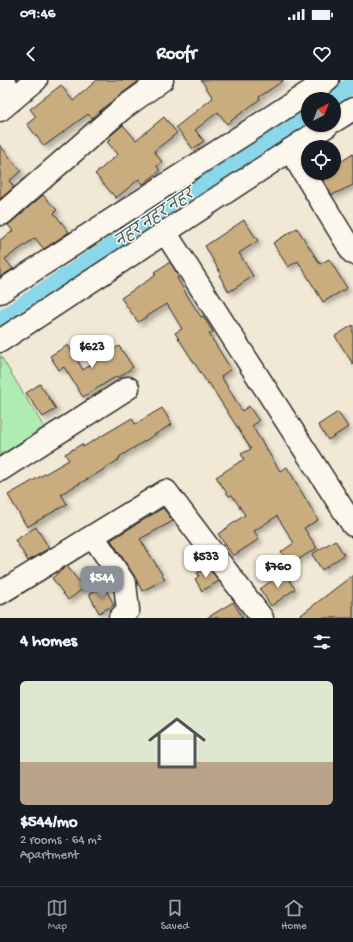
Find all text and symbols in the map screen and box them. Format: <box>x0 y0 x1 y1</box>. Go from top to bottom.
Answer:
text: 09:46 <box>20 5 55 23</box>
icon: back <box>20 43 42 65</box>
icon: heart <box>311 43 333 65</box>
text: Roofr <box>157 44 197 65</box>
north arrow <box>301 92 341 132</box>
map controls <box>301 92 341 180</box>
button: locate <box>301 140 341 180</box>
water label: नहर नहर नहर <box>112 184 201 252</box>
pin: $623 <box>68 335 116 369</box>
text: $623 <box>79 340 105 355</box>
pin: $533 <box>182 545 230 579</box>
text: $533 <box>193 550 219 565</box>
pin: $760 <box>254 555 302 589</box>
text: $760 <box>265 560 291 575</box>
pin: $544 <box>78 566 126 600</box>
text: $544 <box>90 571 114 586</box>
icon: filters <box>311 631 333 653</box>
text: 4 homes <box>20 632 77 652</box>
icon: home <box>141 707 213 779</box>
text: $544/mo <box>20 813 78 833</box>
text: 2 rooms · 64 m² <box>20 833 102 848</box>
text: Apartment <box>20 848 79 863</box>
tab: Map <box>46 897 68 933</box>
tab: Saved <box>161 897 189 933</box>
tab: Home <box>281 897 307 933</box>

